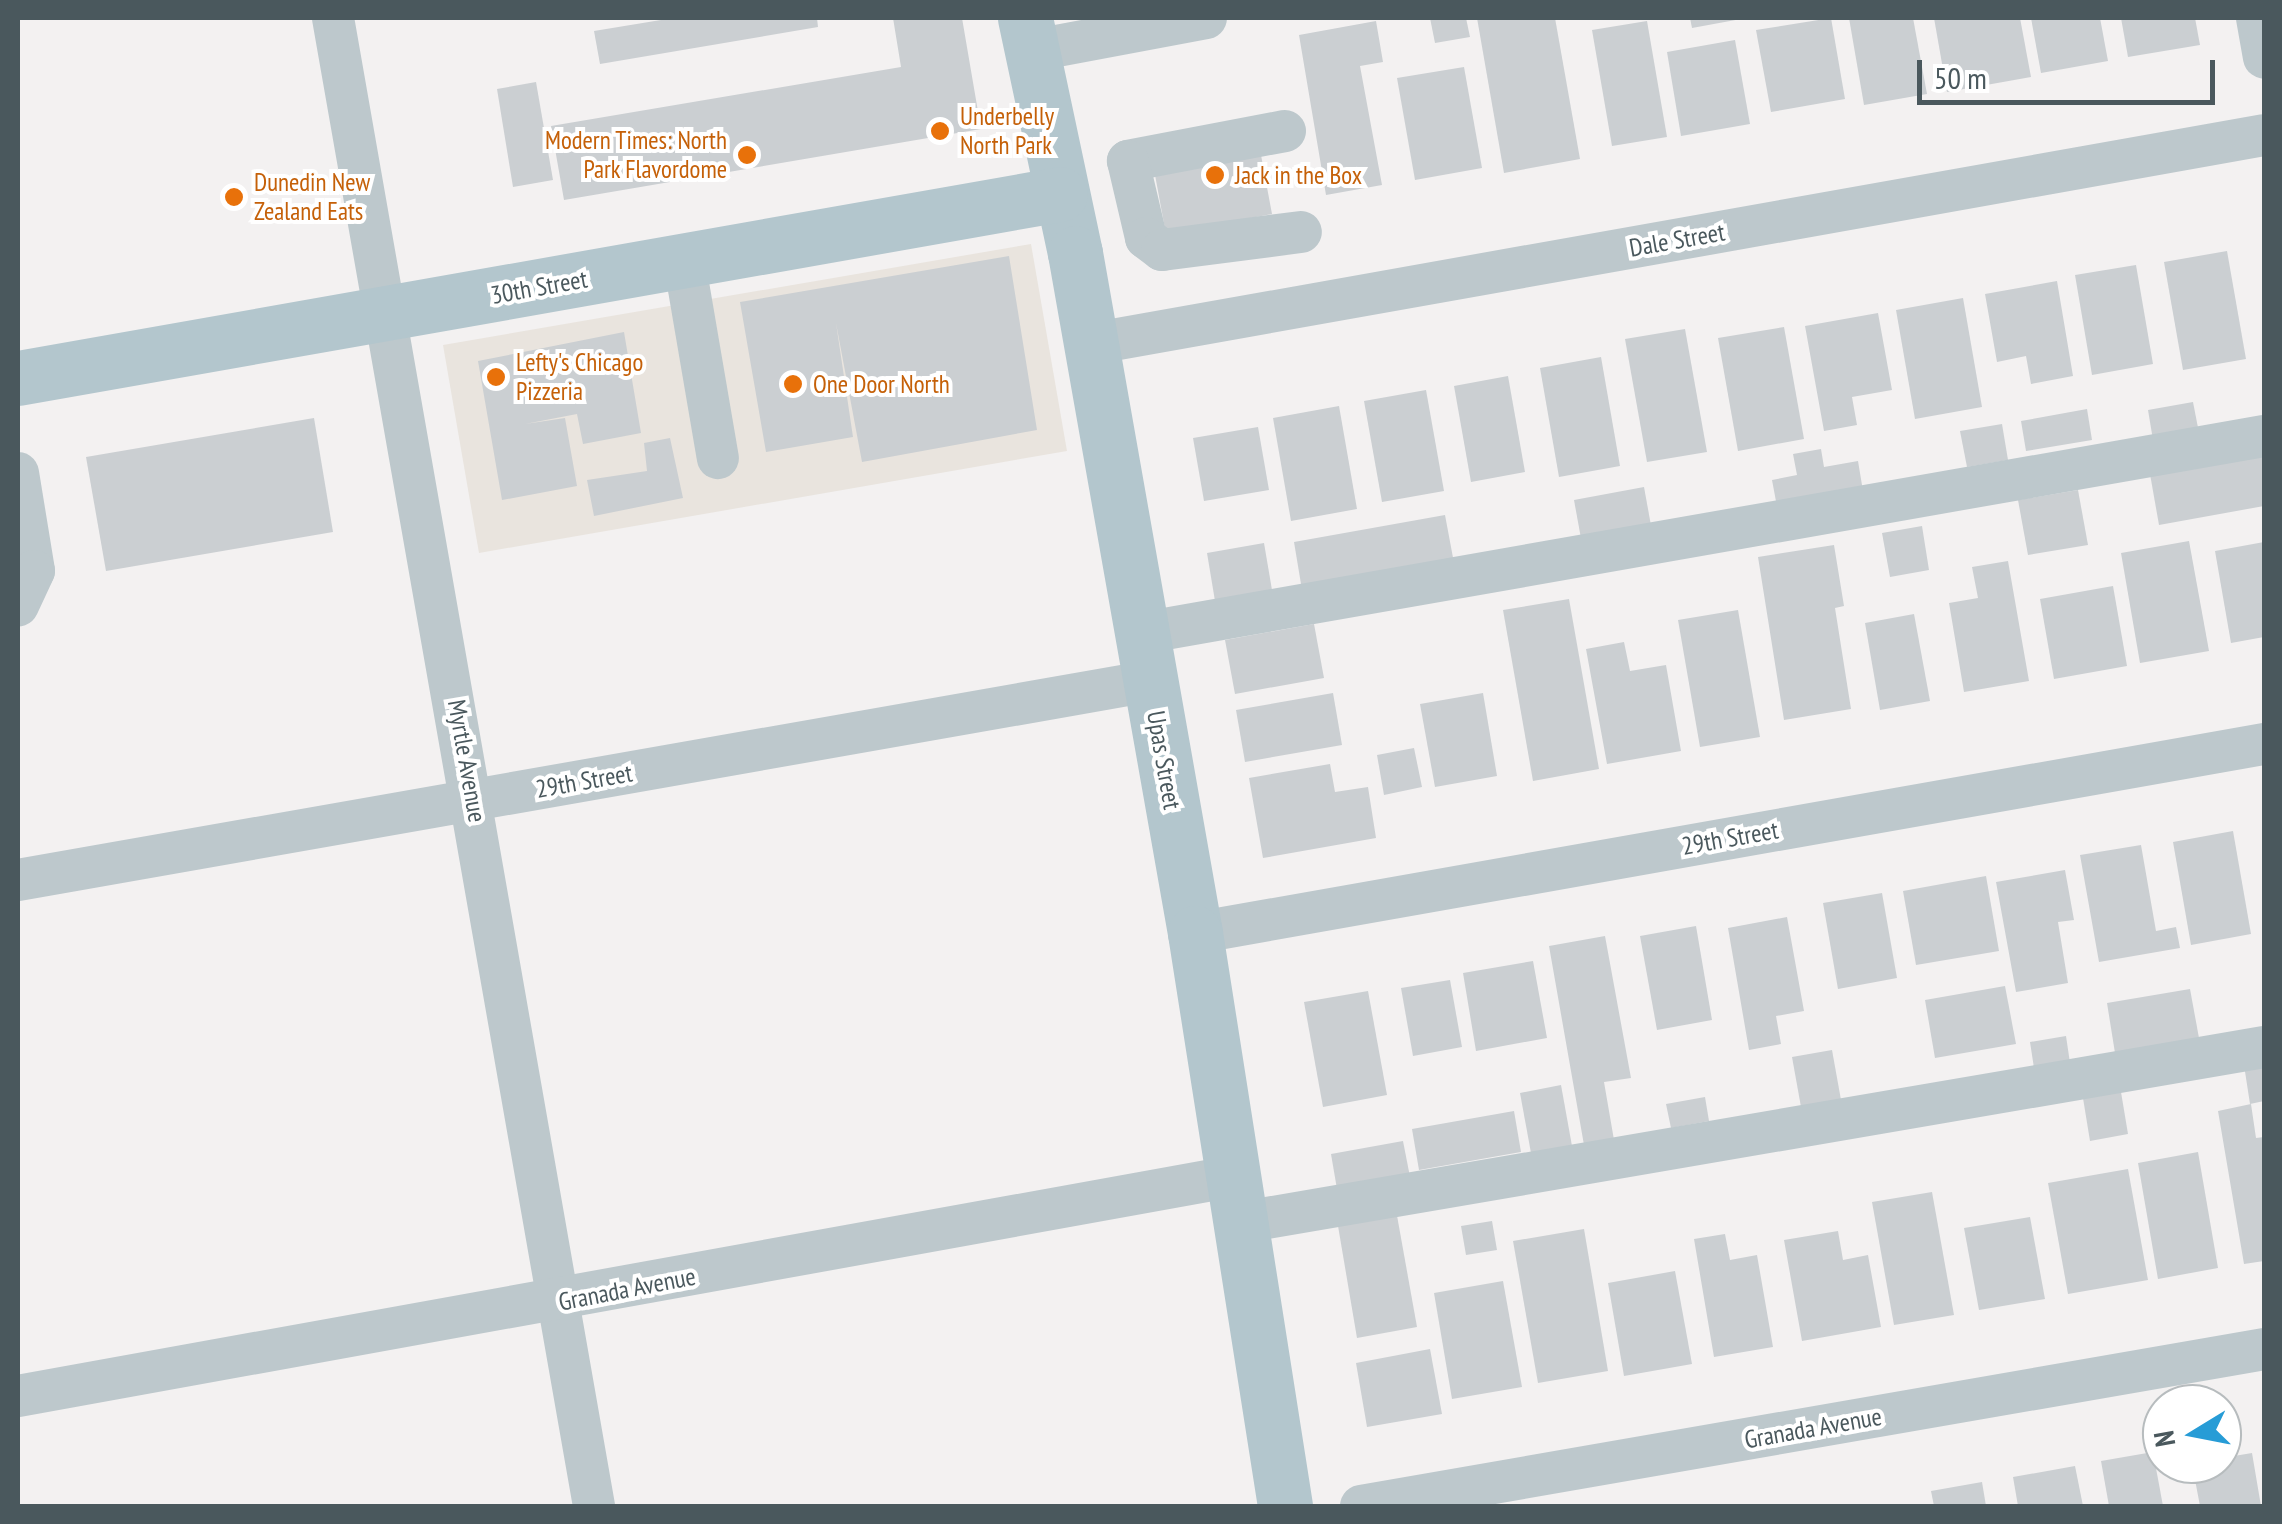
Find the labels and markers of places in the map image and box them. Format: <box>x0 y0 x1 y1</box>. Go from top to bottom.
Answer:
place label: Underbelly North Park <box>960 102 1054 161</box>
marker: Underbelly North Park <box>929 120 951 142</box>
place label: Modern Times: North Park Flavordome <box>544 126 727 185</box>
marker: Modern Times: North Park Flavordome <box>736 144 758 166</box>
place label: Jack in the Box <box>1235 160 1363 190</box>
marker: Jack in the Box <box>1204 164 1226 186</box>
place label: Dunedin New Zealand Eats <box>254 168 370 227</box>
marker: Dunedin New Zealand Eats <box>223 186 245 208</box>
place label: Lefty's Chicago Pizzeria <box>516 348 643 407</box>
marker: Lefty's Chicago Pizzeria <box>485 366 507 388</box>
place label: One Door North <box>813 369 950 399</box>
marker: One Door North <box>782 373 804 395</box>

